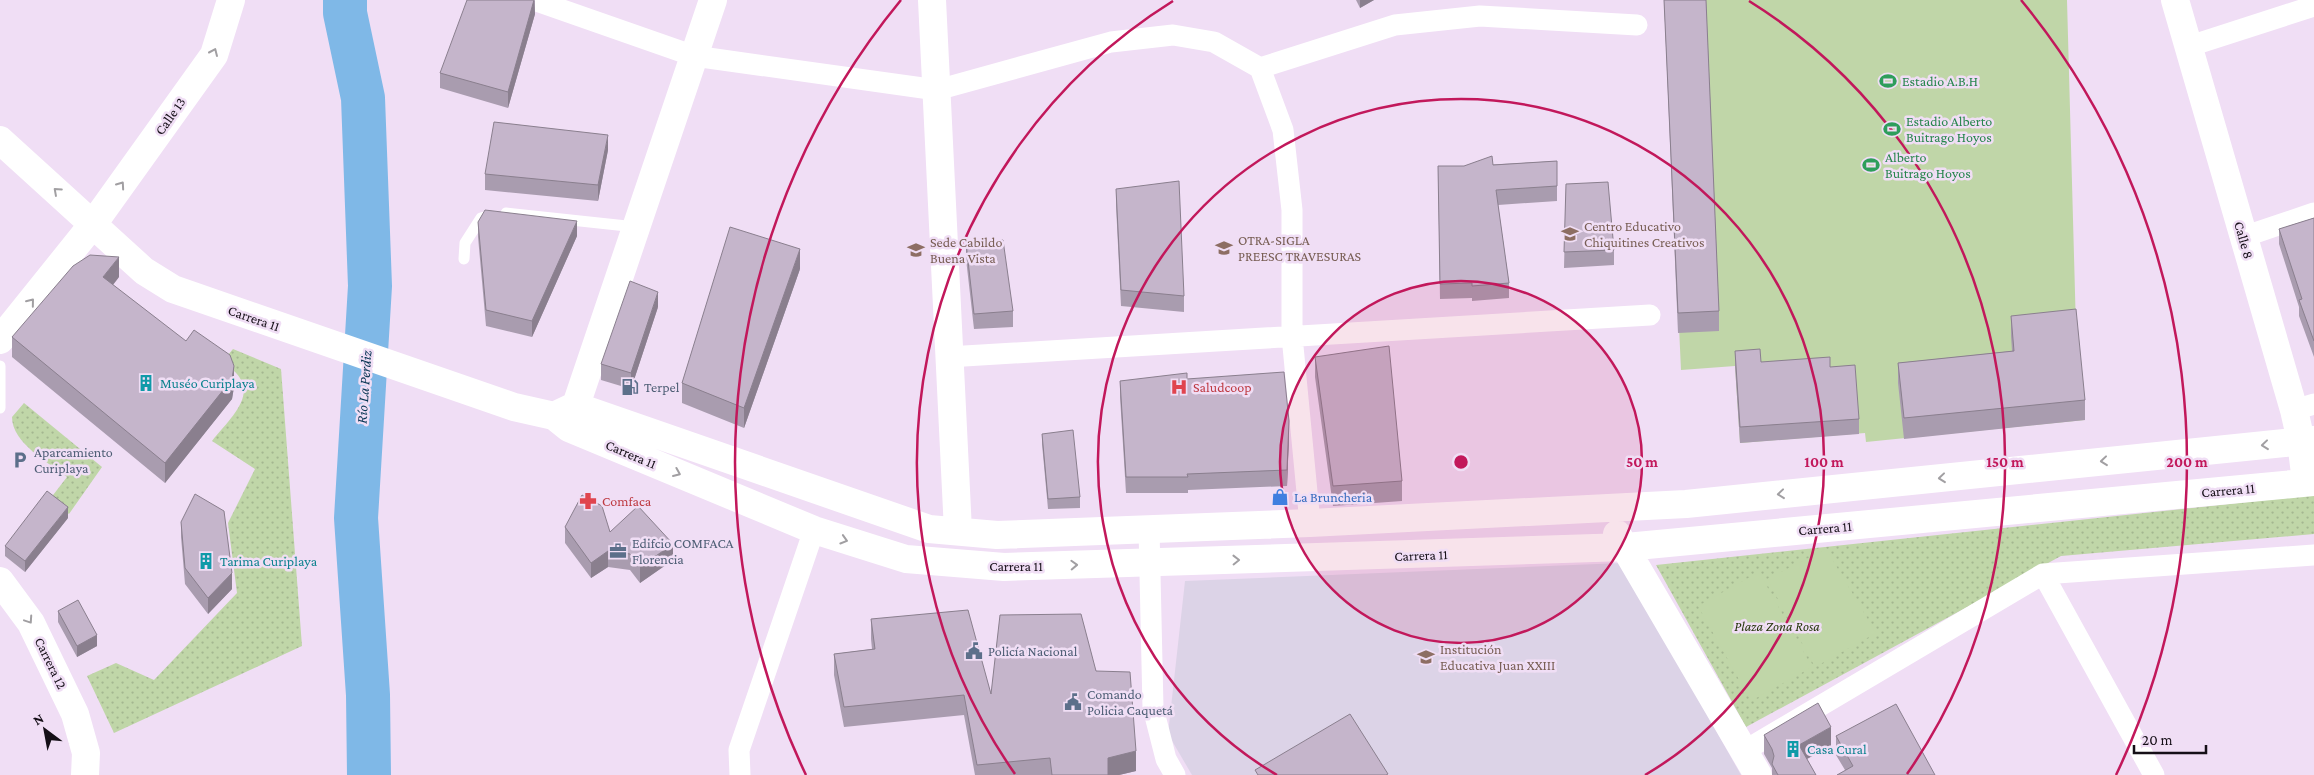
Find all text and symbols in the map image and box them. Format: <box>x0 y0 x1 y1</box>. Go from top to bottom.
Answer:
one-way arrow <box>207 48 217 57</box>
sports icon: Estadio A.B.H <box>1878 71 1898 91</box>
place label: Estadio A.B.H <box>1902 73 1978 89</box>
street label: Calle 13 <box>151 94 189 138</box>
place label: Estadio Alberto Buitrago Hoyos <box>1906 113 1992 145</box>
sports icon: Estadio Alberto Buitrago Hoyos <box>1882 119 1902 139</box>
place label: Alberto Buitrago Hoyos <box>1885 149 1971 181</box>
sports icon: Alberto Buitrago Hoyos <box>1861 155 1881 175</box>
one-way arrow <box>115 181 124 191</box>
one-way arrow <box>53 188 62 197</box>
place label: Centro Educativo Chiquitines Creativos <box>1584 218 1704 250</box>
street label: Calle 8 <box>2231 219 2257 261</box>
school or university icon: Centro Educativo Chiquitines Creativos <box>1560 224 1580 244</box>
place label: OTRA-SIGLA PREESC TRAVESURAS <box>1238 232 1362 264</box>
place label: Sede Cabildo Buena Vista <box>930 234 1002 266</box>
school or university icon: OTRA-SIGLA PREESC TRAVESURAS <box>1214 238 1234 258</box>
school or university icon: Sede Cabildo Buena Vista <box>906 240 926 260</box>
one-way arrow <box>25 298 34 307</box>
street label: Carrera 11 <box>226 302 282 334</box>
water label: Río La Perdiz <box>353 350 375 424</box>
building icon: Muséo Curiplaya <box>136 373 156 393</box>
place label: Muséo Curiplaya <box>160 375 255 391</box>
fuel station icon: Terpel <box>620 377 640 397</box>
hospital icon: Saludcoop <box>1169 377 1189 397</box>
place label: Terpel <box>644 379 680 395</box>
place label: Saludcoop <box>1193 379 1251 395</box>
street label: Carrera 11 <box>603 436 659 472</box>
one-way arrow <box>2261 439 2269 450</box>
place label: Aparcamiento Curiplaya <box>34 444 113 476</box>
parking icon: Aparcamiento Curiplaya <box>10 450 30 470</box>
centre of rings <box>1452 453 1470 471</box>
text: 50 m <box>1626 454 1658 470</box>
text: 100 m <box>1804 454 1844 470</box>
text: 150 m <box>1986 454 2024 470</box>
text: 200 m <box>2166 454 2208 470</box>
one-way arrow <box>2100 455 2108 466</box>
one-way arrow <box>672 467 681 477</box>
one-way arrow <box>1938 472 1946 483</box>
street label: Carrera 11 <box>2201 480 2256 500</box>
shop icon: La Bruncheria <box>1270 487 1290 507</box>
one-way arrow <box>1776 488 1784 499</box>
place label: La Bruncheria <box>1294 489 1373 505</box>
pharmacy icon: Comfaca <box>578 491 598 511</box>
place label: Comfaca <box>602 493 652 509</box>
street label: Carrera 11 <box>1798 518 1853 538</box>
one-way arrow <box>840 534 848 544</box>
place label: Edifcio COMFACA Florencia <box>632 535 734 567</box>
office icon: Edifcio COMFACA Florencia <box>608 541 628 561</box>
street label: Carrera 11 <box>1394 546 1448 564</box>
building icon: Tarima Curiplaya <box>196 551 216 571</box>
place label: Tarima Curiplaya <box>220 553 318 569</box>
one-way arrow <box>1232 555 1240 565</box>
street label: Carrera 11 <box>989 558 1043 574</box>
one-way arrow <box>1070 559 1078 570</box>
one-way arrow <box>22 615 32 624</box>
park label: Plaza Zona Rosa <box>1734 618 1820 634</box>
street label: Carrera 12 <box>32 635 71 692</box>
public building icon: Policía Nacional <box>964 641 984 661</box>
place label: Institución Educativa Juan XXIII <box>1440 641 1555 673</box>
place label: Policía Nacional <box>988 643 1078 659</box>
school or university icon: Institución Educativa Juan XXIII <box>1416 647 1436 667</box>
place label: Comando Policia Caquetá <box>1087 686 1174 718</box>
public building icon: Comando Policia Caquetá <box>1063 692 1083 712</box>
north arrow <box>20 705 70 755</box>
text: N <box>30 709 47 728</box>
scale bar <box>2134 722 2206 754</box>
text: 20 m <box>2142 732 2173 748</box>
building icon: Casa Cural <box>1783 739 1803 759</box>
place label: Casa Cural <box>1807 741 1867 757</box>

